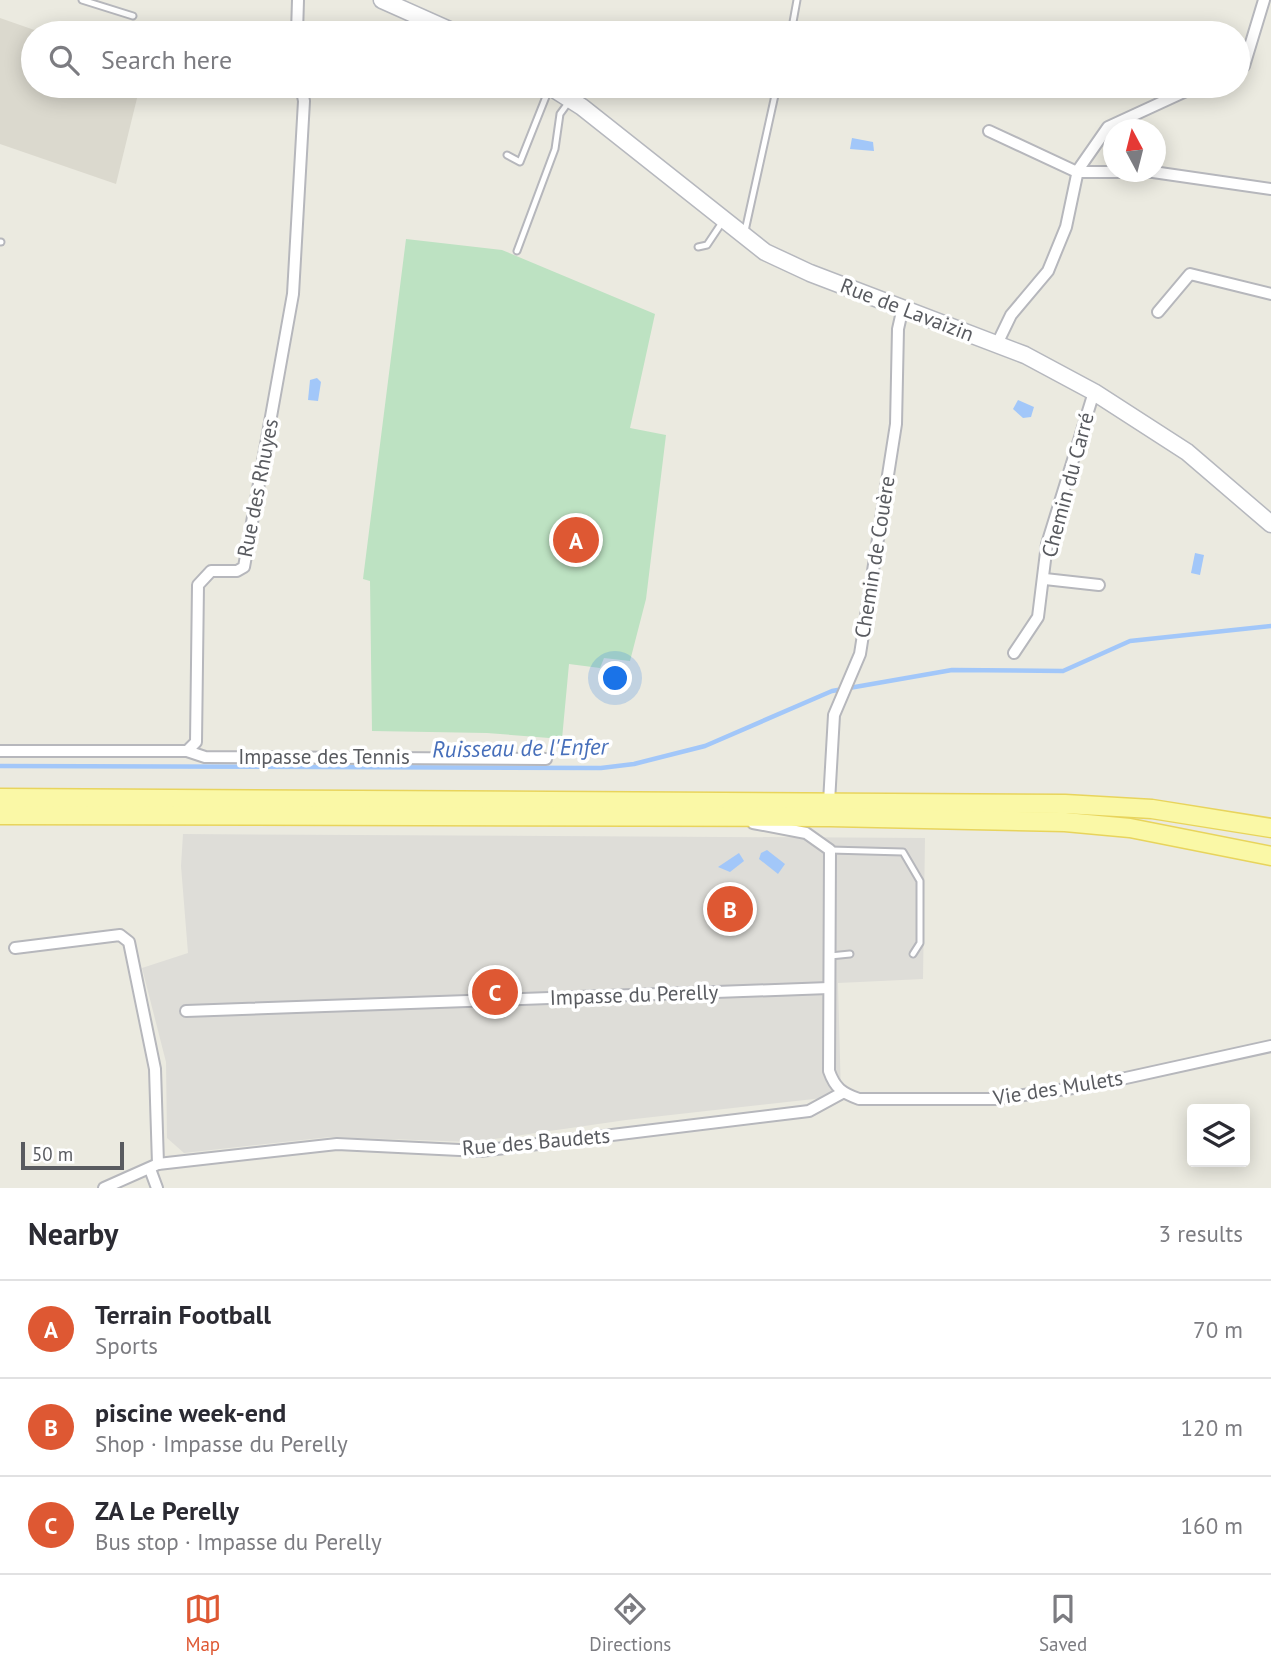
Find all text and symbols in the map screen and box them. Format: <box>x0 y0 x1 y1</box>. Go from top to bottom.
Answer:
search box <box>21 21 1250 98</box>
icon: search <box>45 41 83 79</box>
text: Search here <box>101 43 232 76</box>
north arrow <box>1103 119 1166 182</box>
street label: Rue de Lavaizin <box>837 272 978 347</box>
street label: Chemin du Carré <box>1035 409 1100 560</box>
street label: Rue des Rhuyes <box>231 416 284 560</box>
street label: Chemin de Couère <box>848 474 901 640</box>
pin: A <box>553 514 599 566</box>
your location <box>598 661 632 695</box>
water label: Ruisseau de l'Enfer <box>432 731 610 764</box>
street label: Impasse des Tennis <box>238 743 410 770</box>
pin: B <box>707 883 753 935</box>
pin: C <box>472 966 518 1018</box>
street label: Impasse du Perelly <box>549 978 719 1011</box>
street label: Vie des Mulets <box>990 1064 1125 1111</box>
map controls <box>1187 1104 1250 1167</box>
button: layers <box>1187 1104 1250 1167</box>
street label: Rue des Baudets <box>461 1122 611 1161</box>
scale bar <box>21 1139 124 1171</box>
text: 50 m <box>32 1142 73 1166</box>
text: Nearby <box>28 1214 118 1253</box>
text: 3 results <box>1159 1219 1243 1248</box>
text: Terrain Football <box>95 1298 271 1331</box>
text: A <box>44 1315 58 1344</box>
text: 70 m <box>1193 1315 1243 1344</box>
text: Sports <box>95 1331 158 1360</box>
text: piscine week-end <box>95 1396 286 1429</box>
text: B <box>44 1413 58 1442</box>
text: 120 m <box>1181 1413 1243 1442</box>
text: Shop · Impasse du Perelly <box>95 1429 348 1458</box>
text: ZA Le Perelly <box>95 1494 239 1527</box>
text: C <box>45 1511 57 1540</box>
text: 160 m <box>1181 1511 1243 1540</box>
text: Bus stop · Impasse du Perelly <box>95 1527 382 1556</box>
tab: Map <box>184 1590 222 1656</box>
tab: Directions <box>589 1590 671 1656</box>
tab: Saved <box>1039 1590 1087 1656</box>

